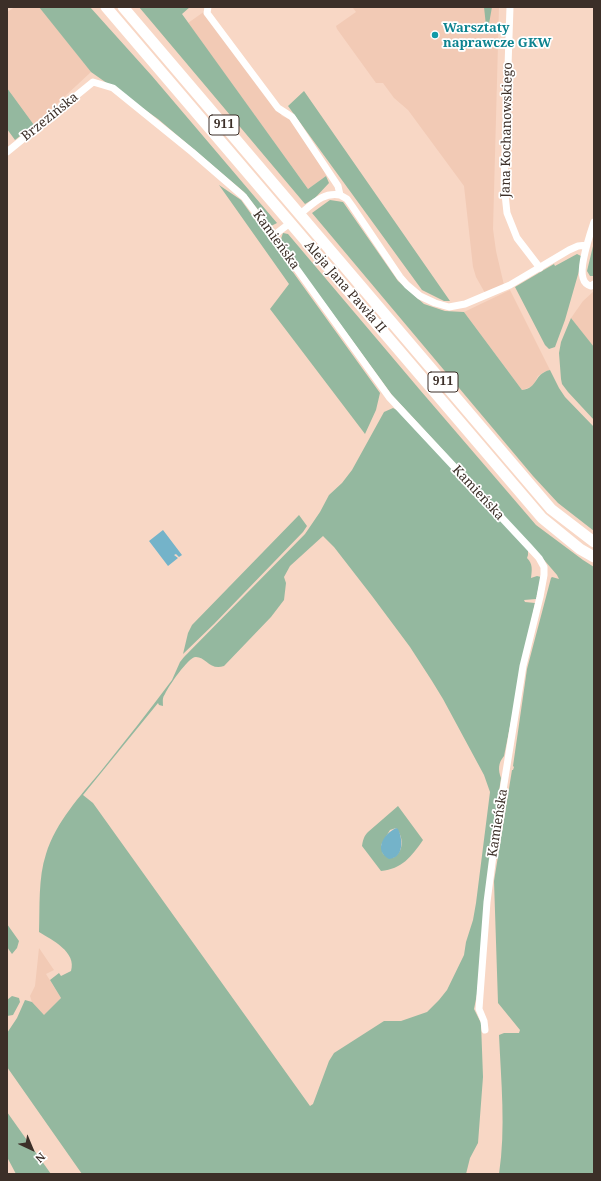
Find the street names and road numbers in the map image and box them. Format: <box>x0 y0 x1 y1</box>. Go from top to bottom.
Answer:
street label: Jana Kochanowskiego <box>498 62 516 198</box>
street label: Brzezińska <box>19 89 81 145</box>
road number: 911 <box>209 115 239 135</box>
street label: Kamieńska <box>249 208 303 272</box>
street label: Aleja Jana Pawła II <box>301 238 389 336</box>
road number: 911 <box>428 372 458 392</box>
street label: Kamieńska <box>449 462 507 524</box>
street label: Kamieńska <box>485 788 511 858</box>

